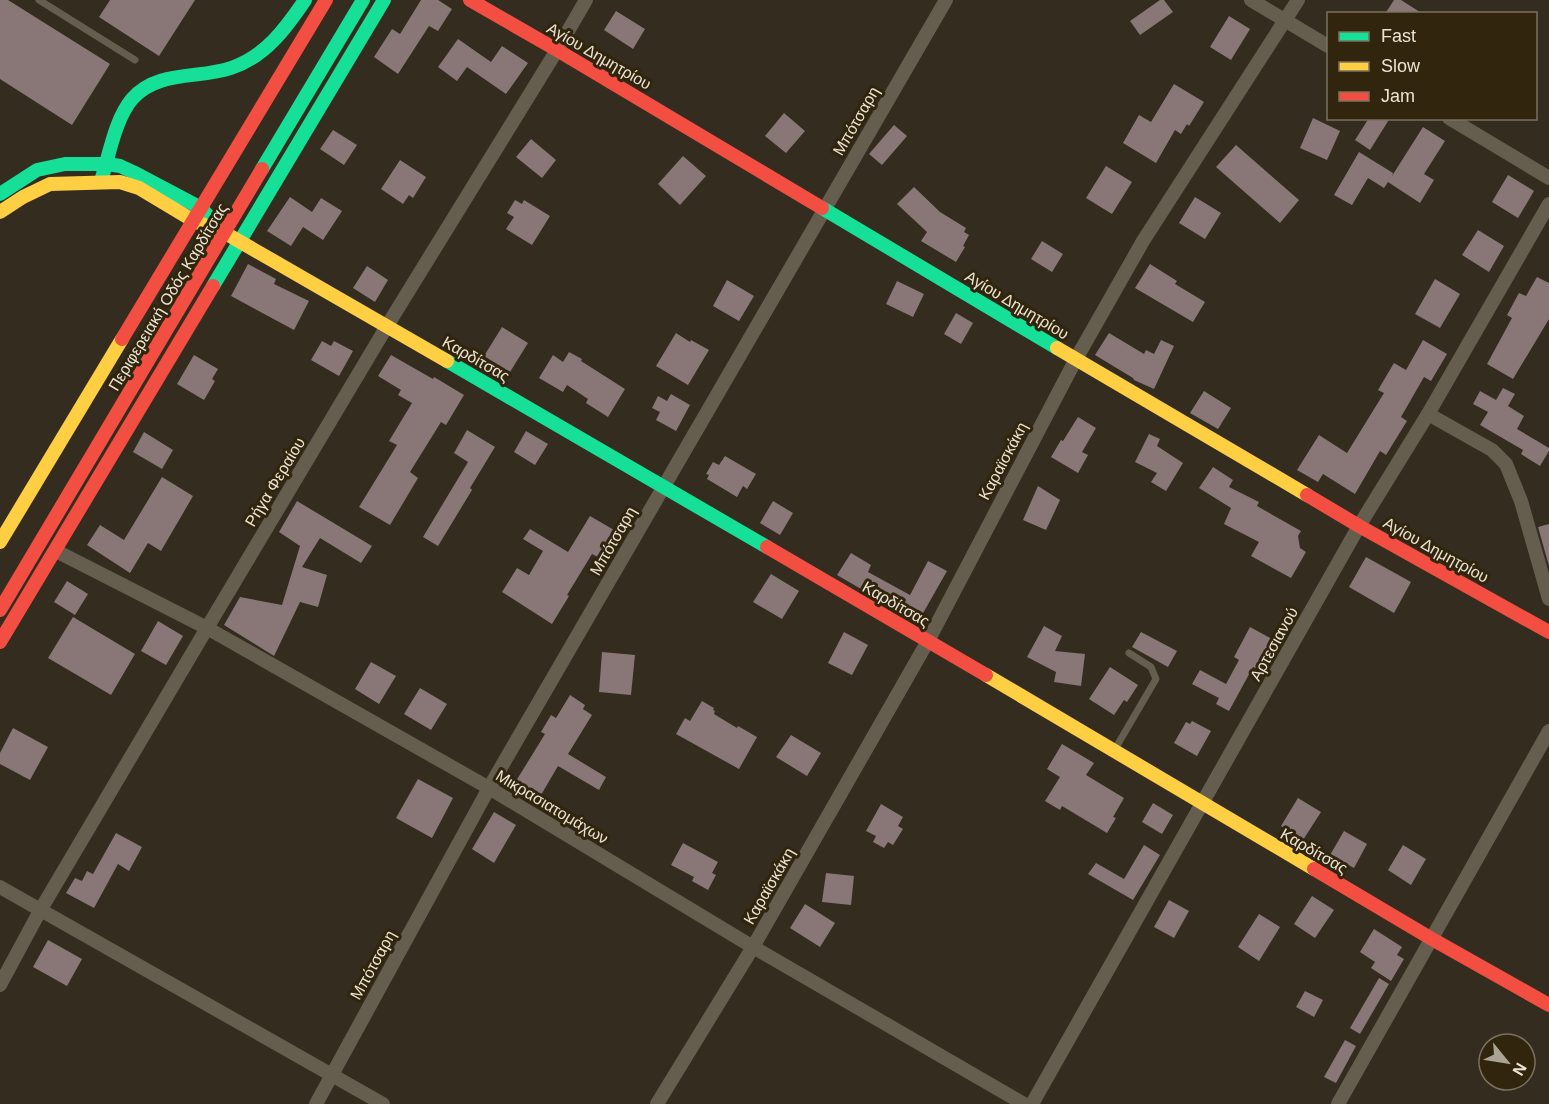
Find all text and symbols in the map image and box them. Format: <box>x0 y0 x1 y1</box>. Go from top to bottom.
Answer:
legend <box>1327 12 1537 120</box>
street label: Αγίου Δημητρίου <box>544 19 654 93</box>
text: Fast <box>1381 26 1416 46</box>
text: Slow <box>1381 56 1421 76</box>
street label: Μπότσαρη <box>830 84 882 158</box>
text: Jam <box>1381 86 1415 106</box>
street label: Περιφερειακή Οδός Καρδίτσας <box>105 200 231 394</box>
street label: Αγίου Δημητρίου <box>962 267 1072 343</box>
street label: Καρδίτσας <box>440 333 513 385</box>
street label: Καραϊσκάκη <box>975 419 1031 503</box>
street label: Ρήγα Φεραίου <box>242 434 308 530</box>
street label: Μπότσαρη <box>587 504 639 578</box>
street label: Αγίου Δημητρίου <box>1381 514 1491 586</box>
street label: Καρδίτσας <box>860 578 933 630</box>
street label: Αρτεσιανού <box>1247 604 1301 684</box>
street label: Μικρασιατομάχων <box>493 767 611 847</box>
street label: Καρδίτσας <box>1278 825 1351 877</box>
street label: Καραϊσκάκη <box>740 845 798 927</box>
street label: Μπότσαρη <box>347 928 399 1002</box>
north arrow <box>1477 1032 1537 1092</box>
text: N <box>1509 1060 1530 1079</box>

